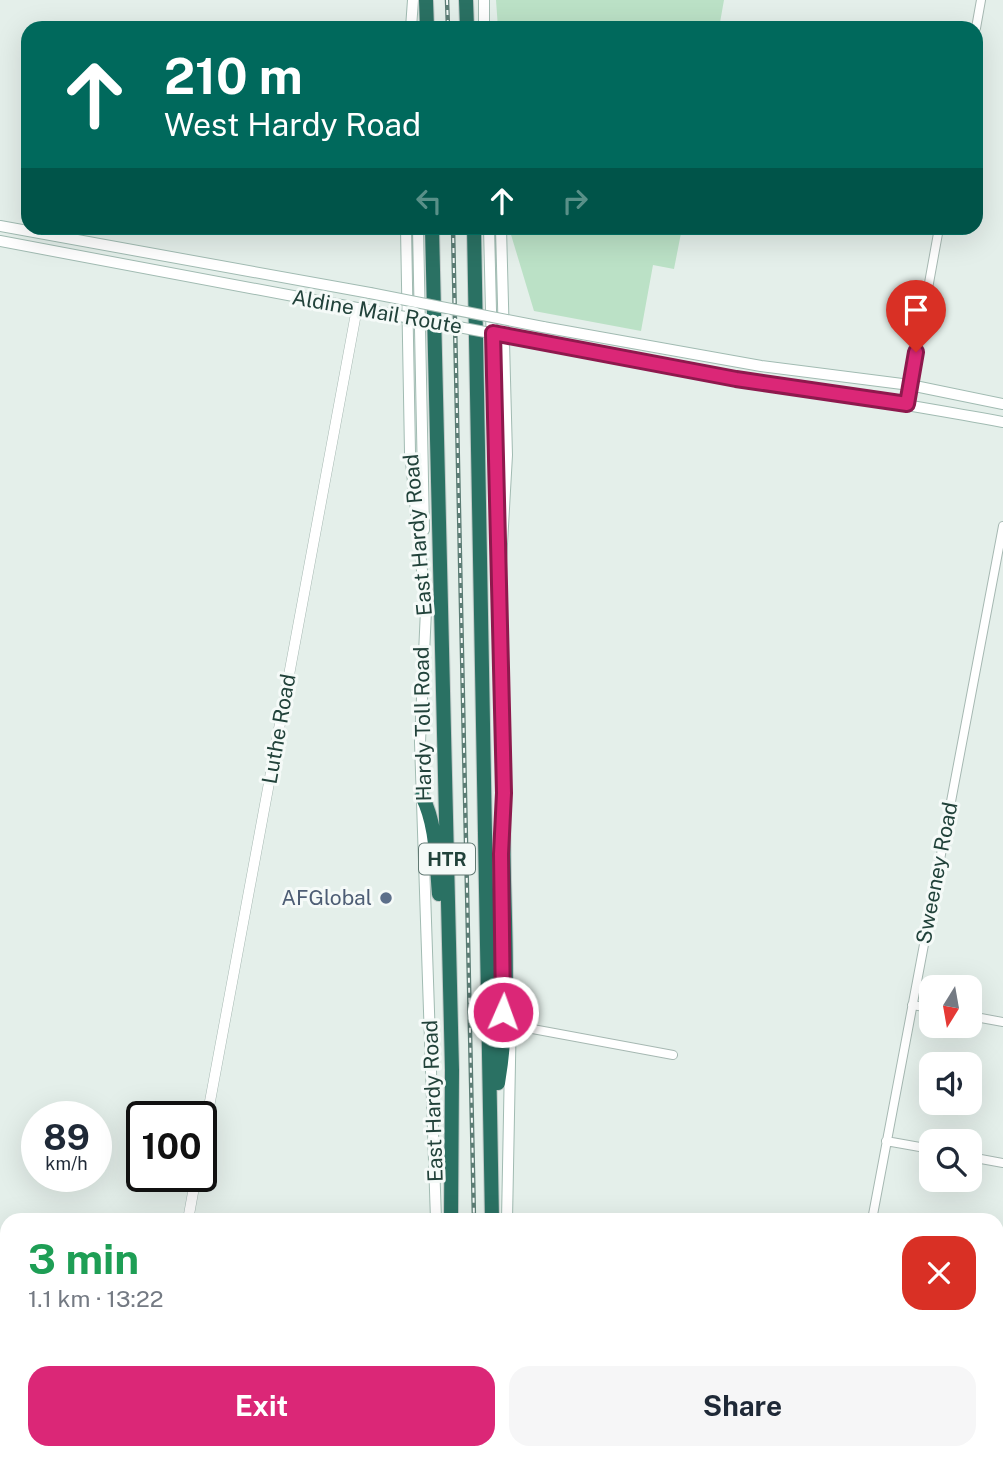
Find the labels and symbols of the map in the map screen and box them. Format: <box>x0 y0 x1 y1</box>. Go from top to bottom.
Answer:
pin <box>886 280 946 352</box>
street label: Aldine Mail Route <box>290 284 464 339</box>
street label: East Hardy Road <box>398 453 437 617</box>
street label: Hardy Toll Road <box>409 647 436 802</box>
street label: Luthe Road <box>257 672 300 786</box>
street label: Sweeney Road <box>910 800 963 946</box>
road number: HTR <box>419 844 475 874</box>
place label: AFGlobal <box>281 885 372 910</box>
marker: AFGlobal <box>378 890 394 906</box>
position arrow <box>466 975 540 1049</box>
north arrow <box>919 975 982 1038</box>
street label: East Hardy Road <box>417 1019 448 1183</box>
speed limit sign: 100 <box>126 1101 217 1192</box>

